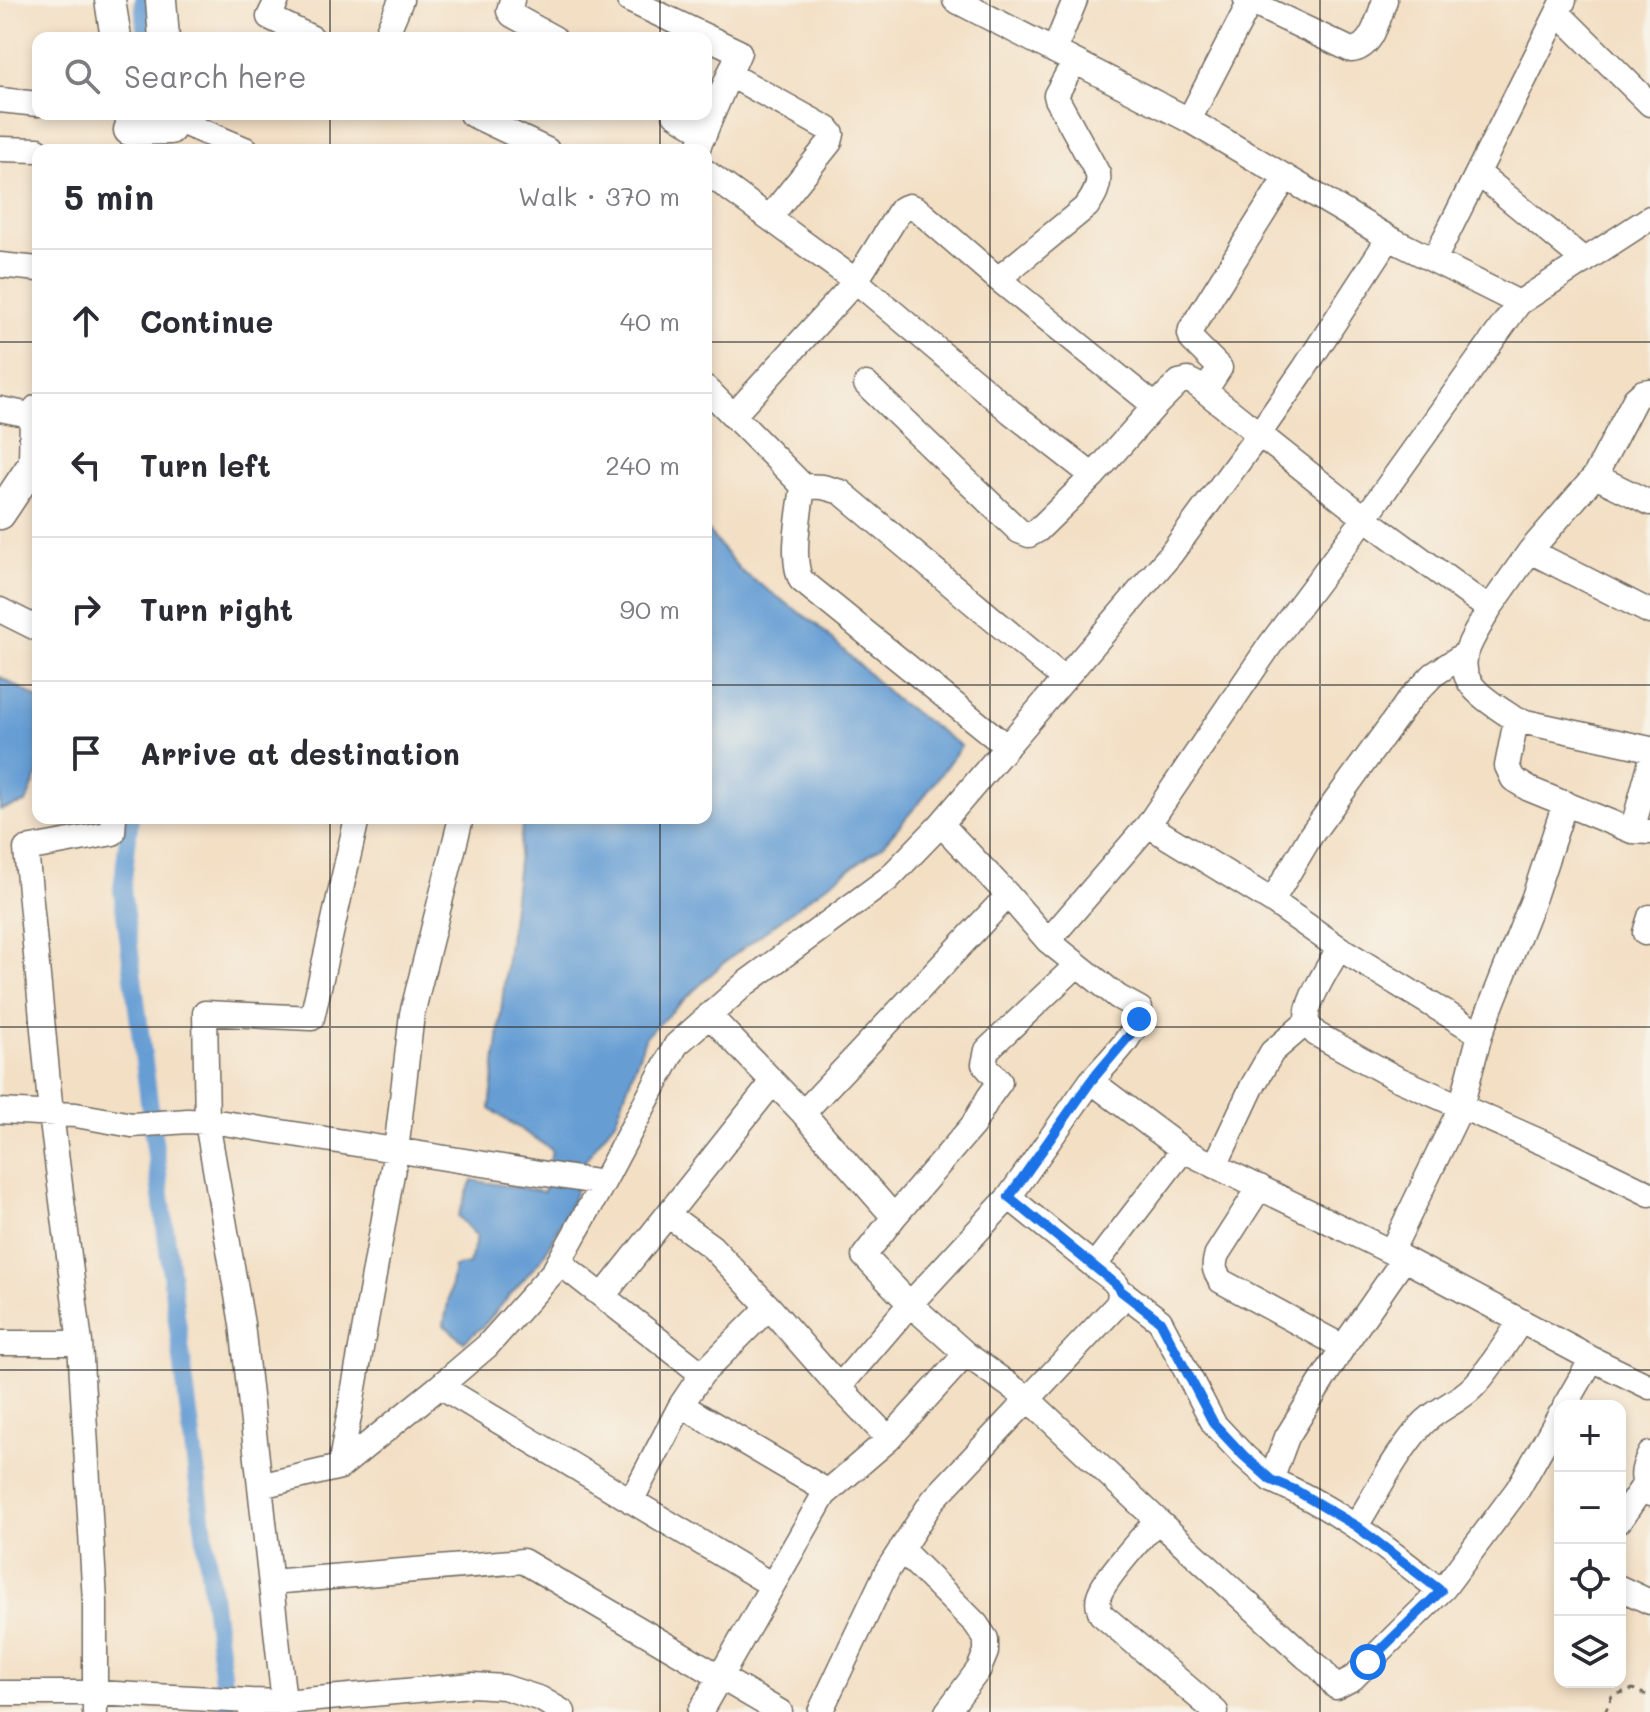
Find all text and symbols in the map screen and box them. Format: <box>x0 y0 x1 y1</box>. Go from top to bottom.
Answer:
search box <box>32 32 712 120</box>
icon: search <box>60 54 104 98</box>
text: Search here <box>124 56 307 96</box>
text: 5 min <box>64 174 154 219</box>
text: Walk · 370 m <box>518 179 680 213</box>
icon: ahead <box>64 299 108 343</box>
text: Continue <box>140 301 273 341</box>
text: 40 m <box>620 304 680 338</box>
icon: left <box>64 443 108 487</box>
text: Turn left <box>140 445 271 485</box>
text: 240 m <box>605 448 680 482</box>
icon: right <box>64 587 108 631</box>
text: Turn right <box>140 589 293 629</box>
text: 90 m <box>620 592 680 626</box>
icon: arrive <box>64 731 108 775</box>
text: Arrive at destination <box>140 733 460 773</box>
route end <box>1121 1001 1157 1037</box>
map controls <box>1554 1400 1626 1688</box>
button: + <box>1554 1400 1626 1472</box>
button: − <box>1554 1472 1626 1544</box>
button: locate <box>1554 1544 1626 1616</box>
button: layers <box>1554 1616 1626 1688</box>
route start <box>1350 1644 1386 1680</box>

